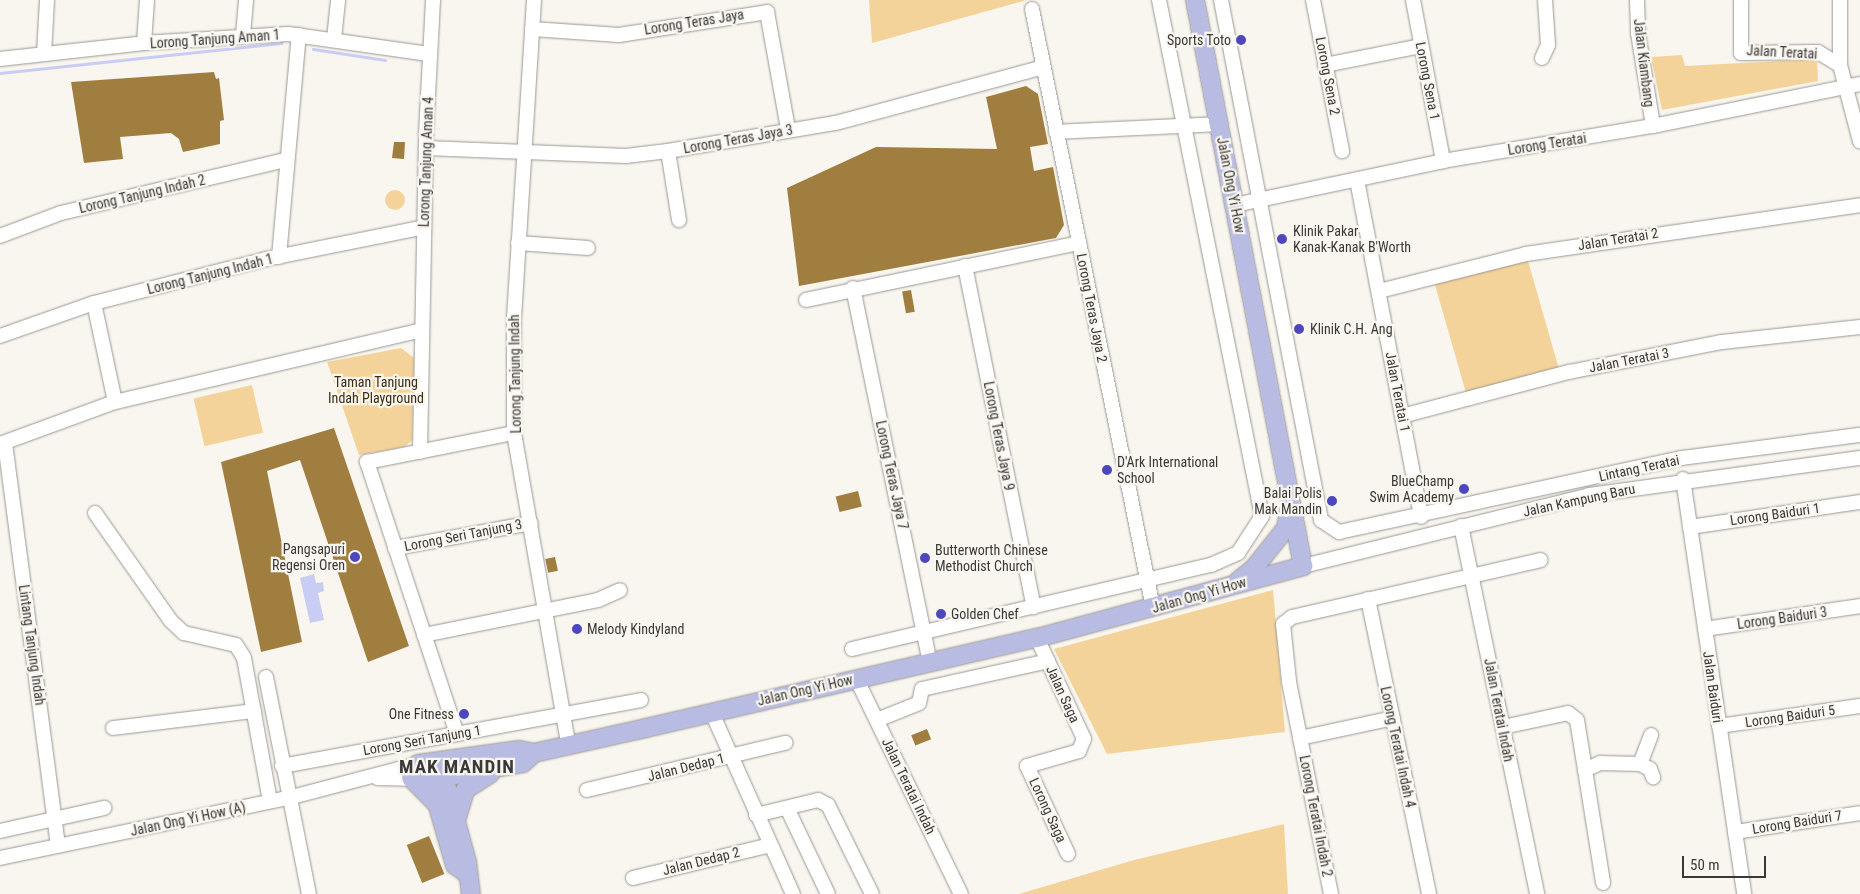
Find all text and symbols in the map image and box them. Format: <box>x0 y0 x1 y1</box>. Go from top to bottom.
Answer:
street label: Lorong Teras Jaya <box>643 6 745 38</box>
street label: Jalan Kiambang <box>1630 18 1658 108</box>
street label: Lorong Tanjung Aman 1 <box>149 26 281 52</box>
place label: Sports Toto <box>1167 32 1231 48</box>
marker: Sports Toto <box>1235 34 1247 46</box>
street label: Lorong Sena 2 <box>1312 36 1344 116</box>
street label: Lorong Sena 1 <box>1412 41 1444 121</box>
street label: Jalan Teratai <box>1746 42 1818 62</box>
street label: Lorong Tanjung Aman 4 <box>415 96 437 228</box>
street label: Lorong Teras Jaya 3 <box>682 121 794 157</box>
street label: Lorong Teratai <box>1506 129 1588 159</box>
street label: Jalan Ong Yi How <box>1213 136 1249 234</box>
street label: Lorong Tanjung Indah 2 <box>77 171 207 217</box>
place label: Klinik Pakar Kanak-Kanak B'Worth <box>1293 223 1411 256</box>
street label: Jalan Teratai 2 <box>1576 224 1660 254</box>
marker: Klinik Pakar Kanak-Kanak B'Worth <box>1275 232 1289 246</box>
street label: Lorong Tanjung Indah 1 <box>145 250 275 298</box>
street label: Lorong Teras Jaya 2 <box>1073 252 1111 364</box>
street label: Lorong Tanjung Indah <box>506 314 524 434</box>
place label: Klinik C.H. Ang <box>1310 321 1393 337</box>
marker: Klinik C.H. Ang <box>1292 322 1306 336</box>
street label: Jalan Teratai 3 <box>1587 344 1671 376</box>
street label: Jalan Teratai 1 <box>1382 350 1414 434</box>
park label: Taman Tanjung Indah Playground <box>328 374 424 407</box>
street label: Lorong Teras Jaya 9 <box>980 380 1018 492</box>
street label: Lorong Teras Jaya 7 <box>872 419 912 531</box>
street label: Lintang Teratai <box>1597 451 1681 485</box>
place label: D'Ark International School <box>1117 454 1218 487</box>
marker: D'Ark International School <box>1101 464 1113 476</box>
place label: BlueChamp Swim Academy <box>1370 473 1454 506</box>
street label: Jalan Kampung Baru <box>1521 480 1637 520</box>
marker: BlueChamp Swim Academy <box>1458 483 1470 495</box>
place label: Balai Polis Mak Mandin <box>1254 485 1322 518</box>
marker: Balai Polis Mak Mandin <box>1326 495 1338 507</box>
street label: Lorong Baiduri 1 <box>1729 499 1821 529</box>
street label: Lorong Seri Tanjung 3 <box>403 515 523 555</box>
place label: Pangsapuri Regensi Oren <box>272 541 345 574</box>
place label: Butterworth Chinese Methodist Church <box>935 542 1048 574</box>
marker: Pangsapuri Regensi Oren <box>349 551 361 563</box>
marker: Butterworth Chinese Methodist Church <box>919 552 931 564</box>
street label: Jalan Ong Yi How <box>1150 574 1248 616</box>
street label: Lintang Tanjung Indah <box>15 583 49 707</box>
street label: Lorong Baiduri 3 <box>1736 603 1828 633</box>
place label: Golden Chef <box>951 606 1019 622</box>
marker: Golden Chef <box>935 608 947 620</box>
place label: Melody Kindyland <box>587 621 684 637</box>
marker: Melody Kindyland <box>571 623 583 635</box>
street label: Jalan Baiduri <box>1700 650 1726 724</box>
street label: Jalan Teratai Indah <box>1481 657 1517 763</box>
street label: Jalan Saga <box>1043 663 1083 725</box>
street label: Jalan Ong Yi How <box>756 671 854 709</box>
street label: Lorong Teratai Indah 4 <box>1377 685 1419 809</box>
street label: Lorong Baiduri 5 <box>1744 701 1836 731</box>
place label: One Fitness <box>389 706 454 722</box>
marker: One Fitness <box>458 708 470 720</box>
street label: Lorong Seri Tanjung 1 <box>361 721 483 759</box>
street label: Jalan Teratai Indah <box>878 735 940 837</box>
street label: Jalan Dedap 1 <box>646 749 726 785</box>
street label: Lorong Teratai Indah 2 <box>1296 754 1336 878</box>
district label: MAK MANDIN <box>398 756 516 778</box>
street label: Lorong Saga <box>1026 775 1070 845</box>
street label: Jalan Ong Yi How (A) <box>129 799 247 839</box>
street label: Lorong Baiduri 7 <box>1751 807 1843 837</box>
street label: Jalan Dedap 2 <box>661 843 741 879</box>
scale bar <box>1685 846 1769 878</box>
text: 50 m <box>1690 856 1720 874</box>

